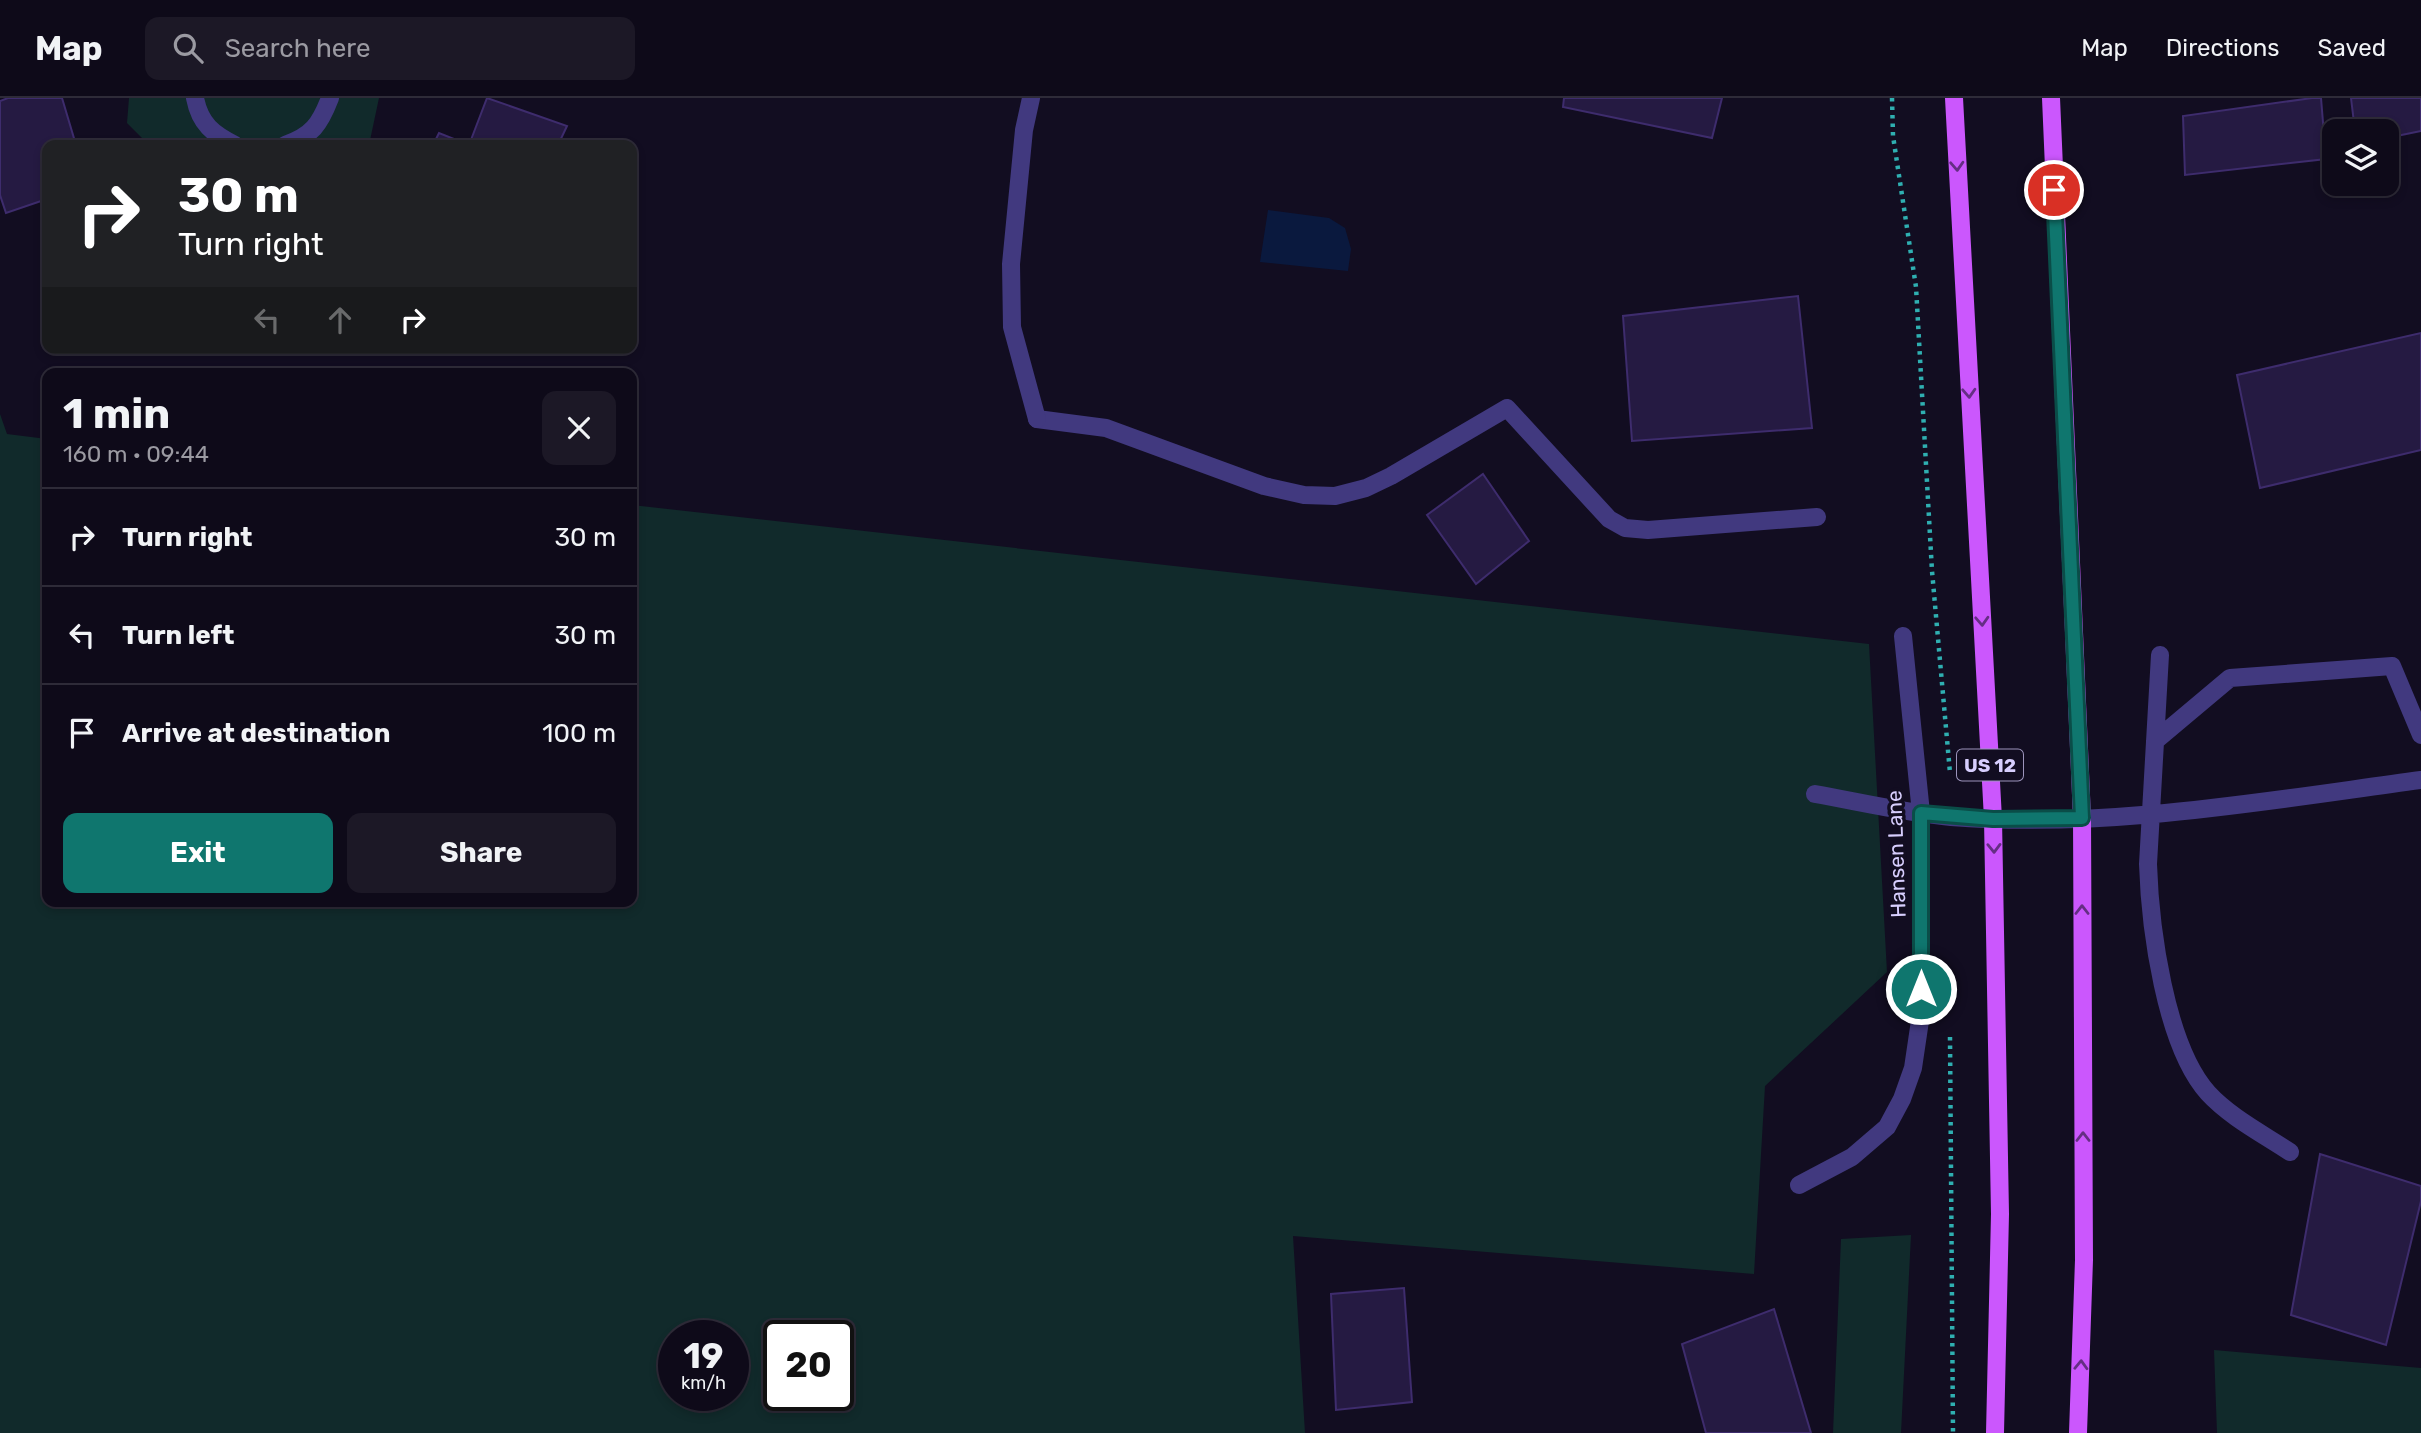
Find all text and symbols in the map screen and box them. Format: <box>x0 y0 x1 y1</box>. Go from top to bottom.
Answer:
search box <box>145 17 635 80</box>
text: Map <box>35 29 103 68</box>
icon: search <box>169 29 207 67</box>
text: Search here <box>225 33 370 64</box>
text: Map <box>2081 34 2128 62</box>
text: Directions <box>2166 34 2279 62</box>
text: Saved <box>2317 34 2386 62</box>
map controls <box>2322 119 2399 196</box>
button: layers <box>2322 119 2399 196</box>
pin <box>2024 160 2084 220</box>
one-way arrow <box>1949 161 1964 172</box>
text: 30 m <box>178 166 299 224</box>
icon: right <box>63 168 154 259</box>
icon: arrive <box>2035 171 2073 209</box>
text: Turn right <box>178 225 323 263</box>
icon: left <box>248 301 286 339</box>
icon: ahead <box>321 301 359 339</box>
icon: right <box>394 301 432 339</box>
one-way arrow <box>1961 388 1976 399</box>
text: 1 min <box>63 389 170 439</box>
button: close <box>542 391 616 465</box>
text: 160 m · 09:44 <box>63 440 209 468</box>
icon: right <box>63 518 101 556</box>
text: Turn right <box>122 522 252 553</box>
text: 30 m <box>554 522 616 553</box>
one-way arrow <box>1974 615 1989 626</box>
icon: left <box>63 616 101 654</box>
text: Turn left <box>122 620 234 651</box>
text: 30 m <box>554 620 616 651</box>
icon: arrive <box>63 714 101 752</box>
text: Arrive at destination <box>122 718 390 749</box>
text: 100 m <box>542 718 616 749</box>
road number: US 12 <box>1957 750 2023 780</box>
street label: Hansen Lane <box>1881 790 1911 918</box>
button: Exit <box>63 813 333 893</box>
button: Share <box>347 813 616 893</box>
one-way arrow <box>1986 842 2001 853</box>
one-way arrow <box>2074 904 2090 915</box>
position arrow <box>1884 952 1958 1026</box>
one-way arrow <box>2075 1132 2091 1142</box>
speed limit sign: 20 <box>763 1320 854 1411</box>
text: 19 <box>684 1335 723 1377</box>
one-way arrow <box>2073 1359 2088 1370</box>
text: km/h <box>681 1372 726 1394</box>

